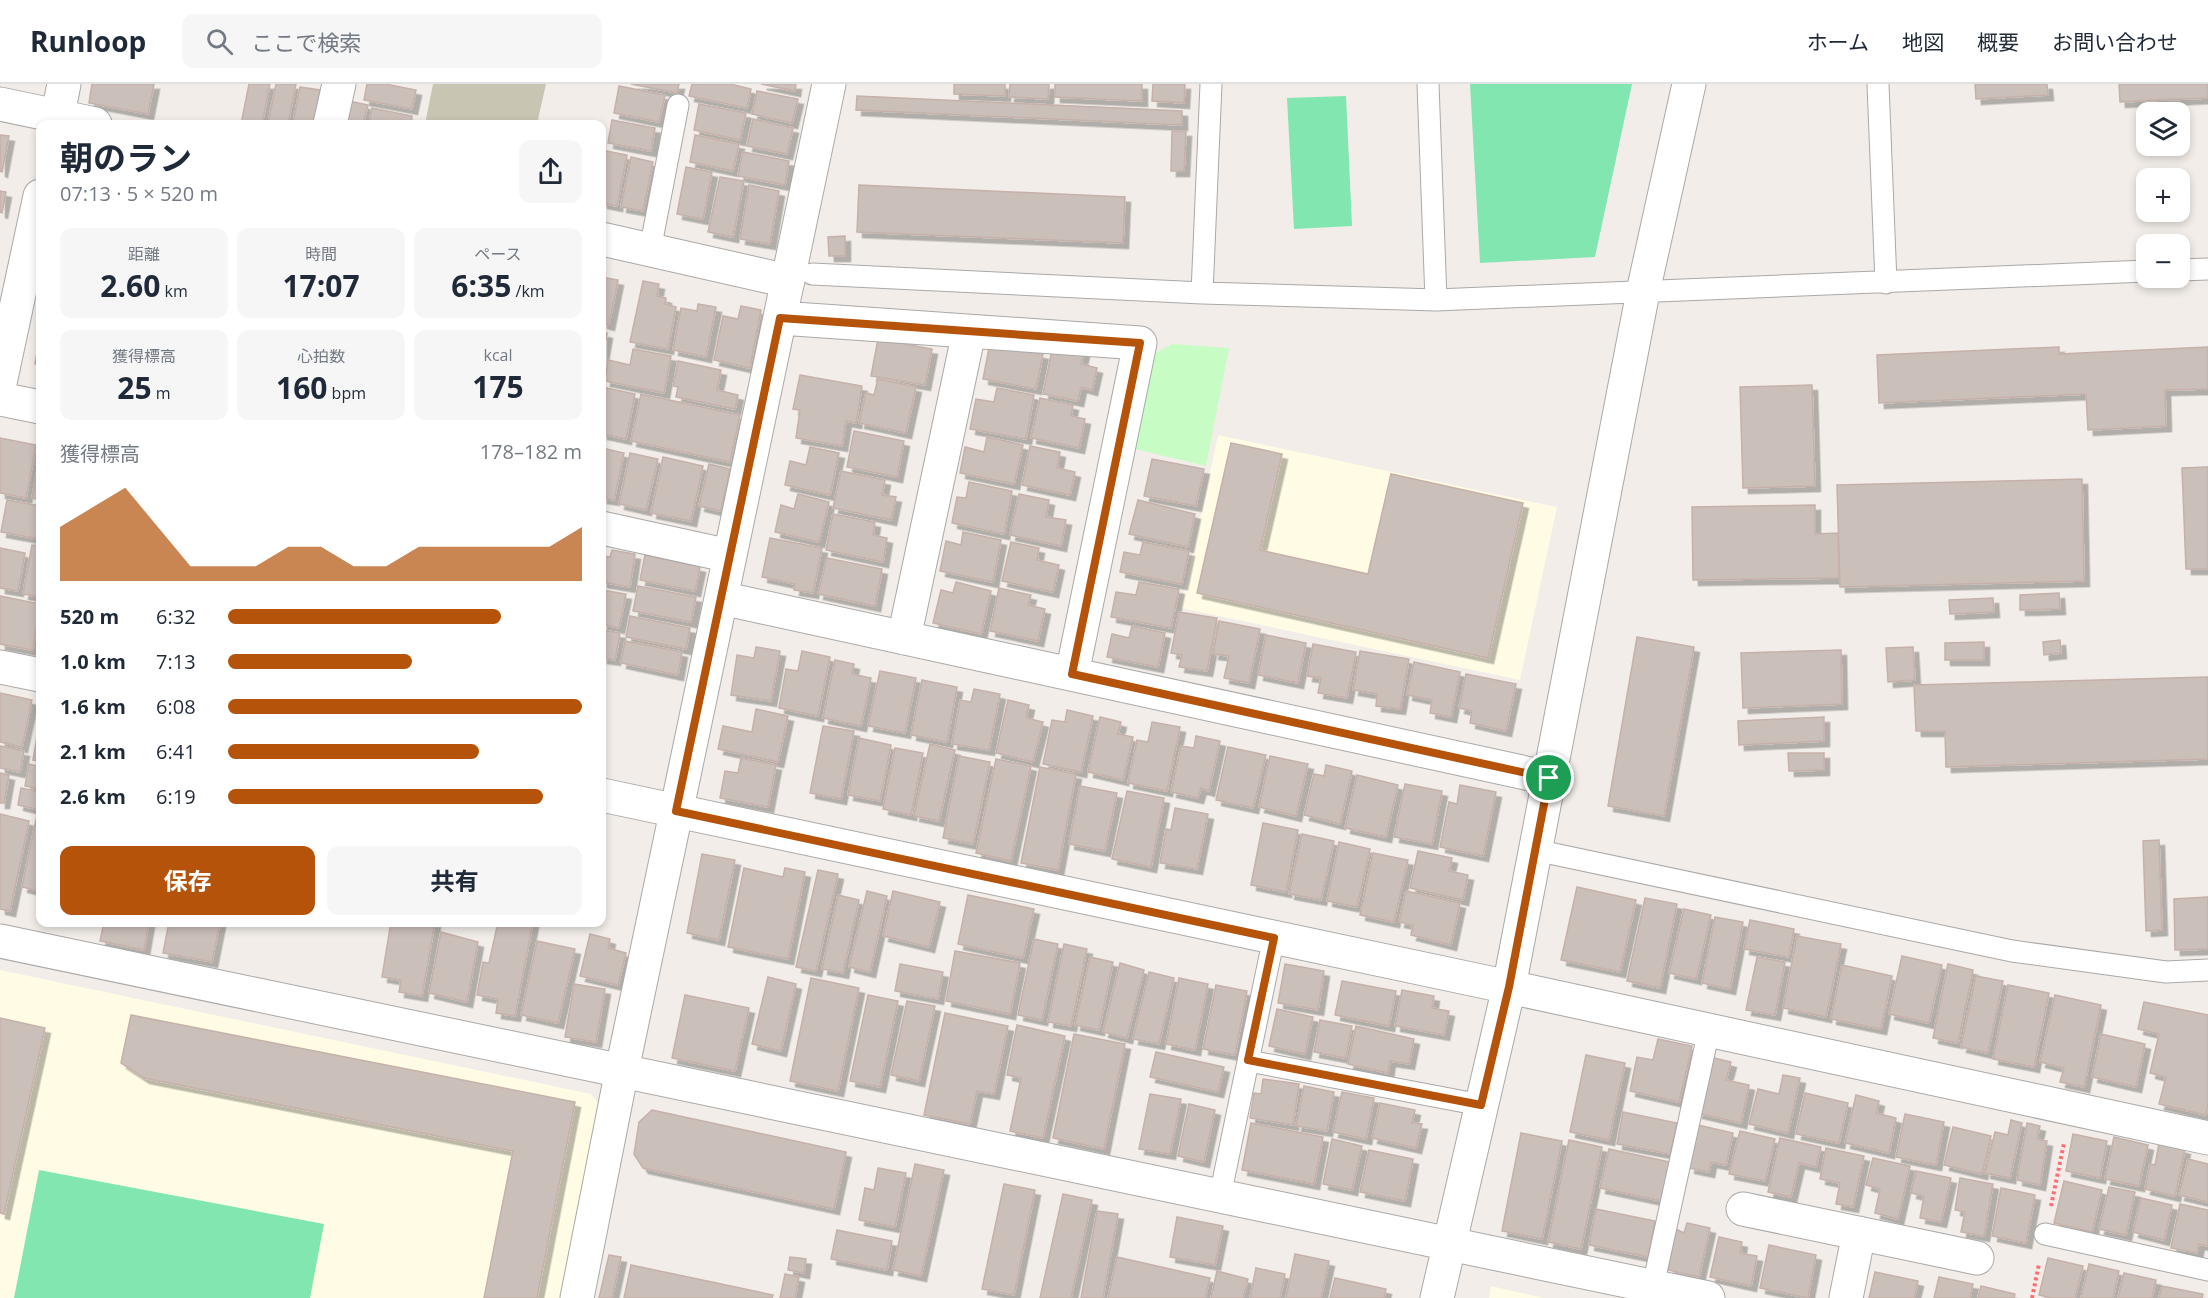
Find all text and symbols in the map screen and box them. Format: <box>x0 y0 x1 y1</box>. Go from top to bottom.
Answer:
search box <box>182 14 602 68</box>
text: Runloop <box>30 22 146 60</box>
icon: search <box>203 25 236 58</box>
text: ここで検索 <box>251 27 361 57</box>
text: ホーム <box>1807 28 1869 56</box>
text: 地図 <box>1902 28 1944 56</box>
text: 概要 <box>1977 28 2019 56</box>
text: お問い合わせ <box>2052 28 2178 56</box>
map controls <box>2136 102 2190 288</box>
button: layers <box>2136 102 2190 156</box>
text: 朝のラン <box>60 135 192 180</box>
button: share <box>519 140 582 203</box>
button: + <box>2136 168 2190 222</box>
text: 07:13 · 5 × 520 m <box>60 180 218 207</box>
button: − <box>2136 234 2190 288</box>
text: 距離 <box>128 243 160 265</box>
text: 時間 <box>305 243 337 265</box>
text: ペース <box>474 243 522 265</box>
text: 2.60 <box>100 265 160 306</box>
text: 17:07 <box>282 265 360 306</box>
text: 6:35 <box>451 265 511 306</box>
text: km <box>160 280 188 302</box>
text: /km <box>511 280 545 302</box>
text: kcal <box>484 344 513 366</box>
text: 獲得標高 <box>112 345 176 367</box>
text: 心拍数 <box>297 345 345 367</box>
text: 175 <box>472 366 524 407</box>
text: 25 <box>117 367 152 408</box>
text: 160 <box>276 367 327 408</box>
text: m <box>152 382 171 404</box>
text: bpm <box>327 382 366 404</box>
text: 178–182 m <box>480 438 582 465</box>
text: 獲得標高 <box>60 440 140 467</box>
text: 520 m <box>60 603 119 630</box>
text: 6:32 <box>156 603 196 630</box>
text: 1.0 km <box>60 648 126 675</box>
text: 7:13 <box>156 648 196 675</box>
text: 1.6 km <box>60 693 126 720</box>
text: 6:08 <box>156 693 196 720</box>
text: 2.1 km <box>60 738 126 765</box>
text: 6:41 <box>156 738 196 765</box>
pin <box>1523 752 1574 803</box>
icon: arrive <box>1532 761 1565 794</box>
text: 2.6 km <box>60 783 126 810</box>
text: 6:19 <box>156 783 196 810</box>
button: 保存 <box>60 846 315 915</box>
button: 共有 <box>327 846 582 915</box>

